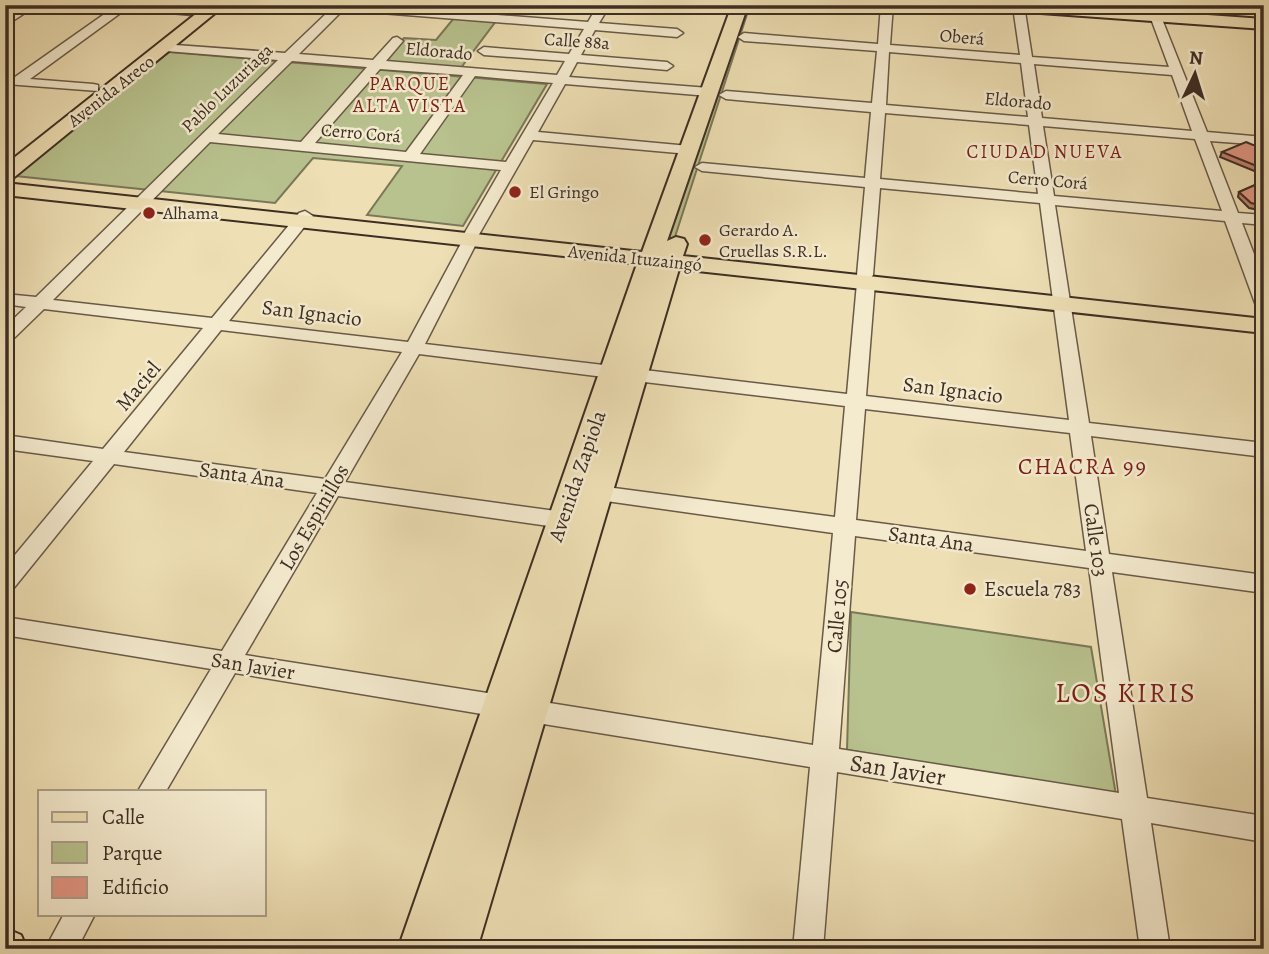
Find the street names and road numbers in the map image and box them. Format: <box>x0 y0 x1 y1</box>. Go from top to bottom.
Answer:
street label: Oberá <box>939 23 986 51</box>
street label: Calle 88a <box>543 27 611 55</box>
street label: Eldorado <box>404 36 474 66</box>
street label: Pablo Luzuriaga <box>176 38 278 138</box>
street label: Avenida Areco <box>62 50 159 133</box>
street label: Eldorado <box>983 86 1053 116</box>
street label: Cerro Corá <box>320 118 403 148</box>
street label: Cerro Corá <box>1007 165 1090 195</box>
street label: Avenida Ituzaingó <box>566 239 703 277</box>
street label: San Ignacio <box>260 293 364 333</box>
street label: Maciel <box>109 355 167 417</box>
street label: San Ignacio <box>901 370 1005 410</box>
street label: Avenida Zapiola <box>541 406 613 546</box>
street label: Santa Ana <box>197 455 287 495</box>
street label: Los Espinillos <box>272 459 356 575</box>
street label: Calle 103 <box>1077 501 1115 579</box>
street label: Santa Ana <box>886 519 976 559</box>
street label: Calle 105 <box>820 578 854 654</box>
street label: San Javier <box>209 646 297 686</box>
street label: San Javier <box>848 747 948 793</box>

